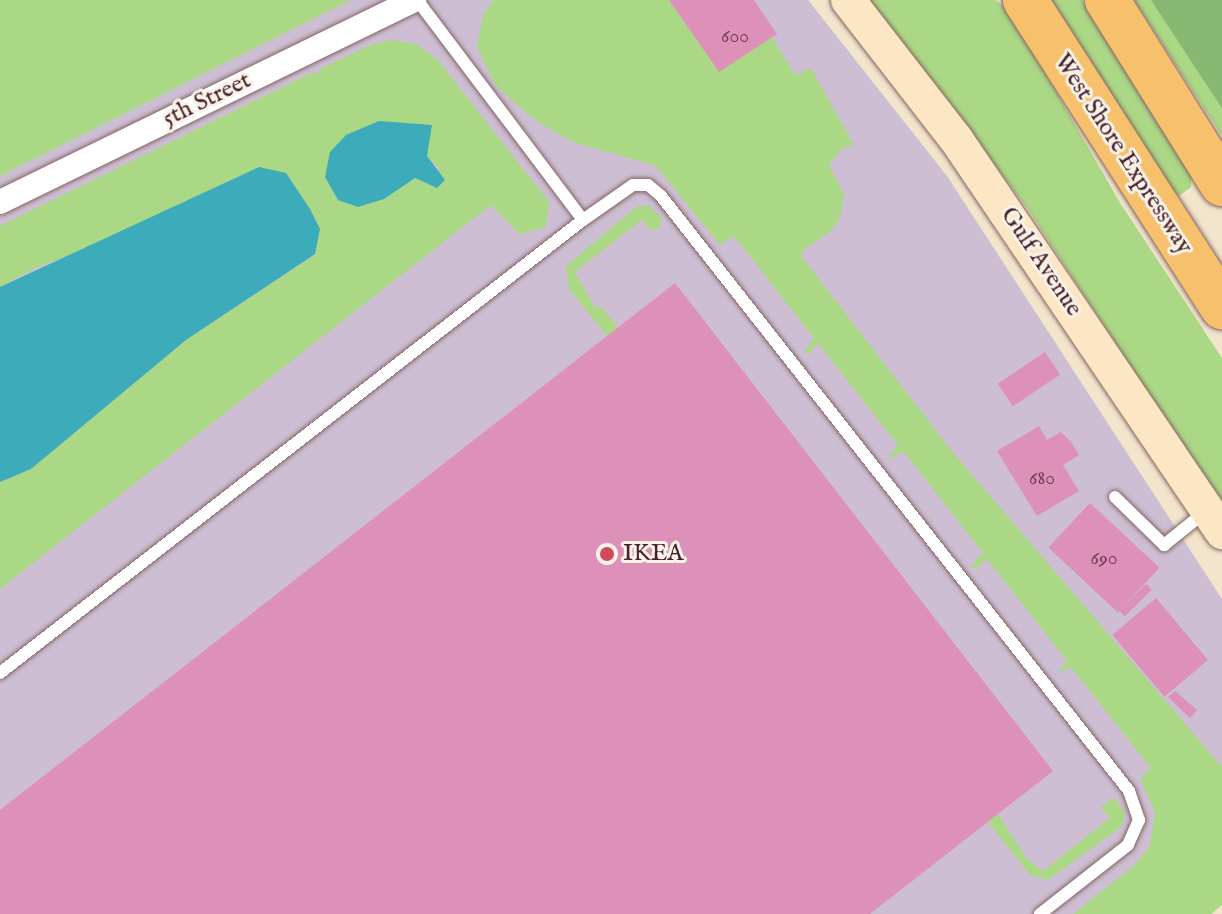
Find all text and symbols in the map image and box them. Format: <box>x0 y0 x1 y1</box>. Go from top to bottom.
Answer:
house number: 600 <box>721 24 749 48</box>
street label: West Shore Expressway <box>1047 48 1199 260</box>
street label: 5th Street <box>158 66 256 134</box>
street label: Gulf Avenue <box>994 202 1088 322</box>
house number: 680 <box>1029 466 1055 490</box>
place label: IKEA <box>623 540 684 568</box>
marker: IKEA <box>598 545 616 563</box>
house number: 690 <box>1091 546 1117 570</box>

